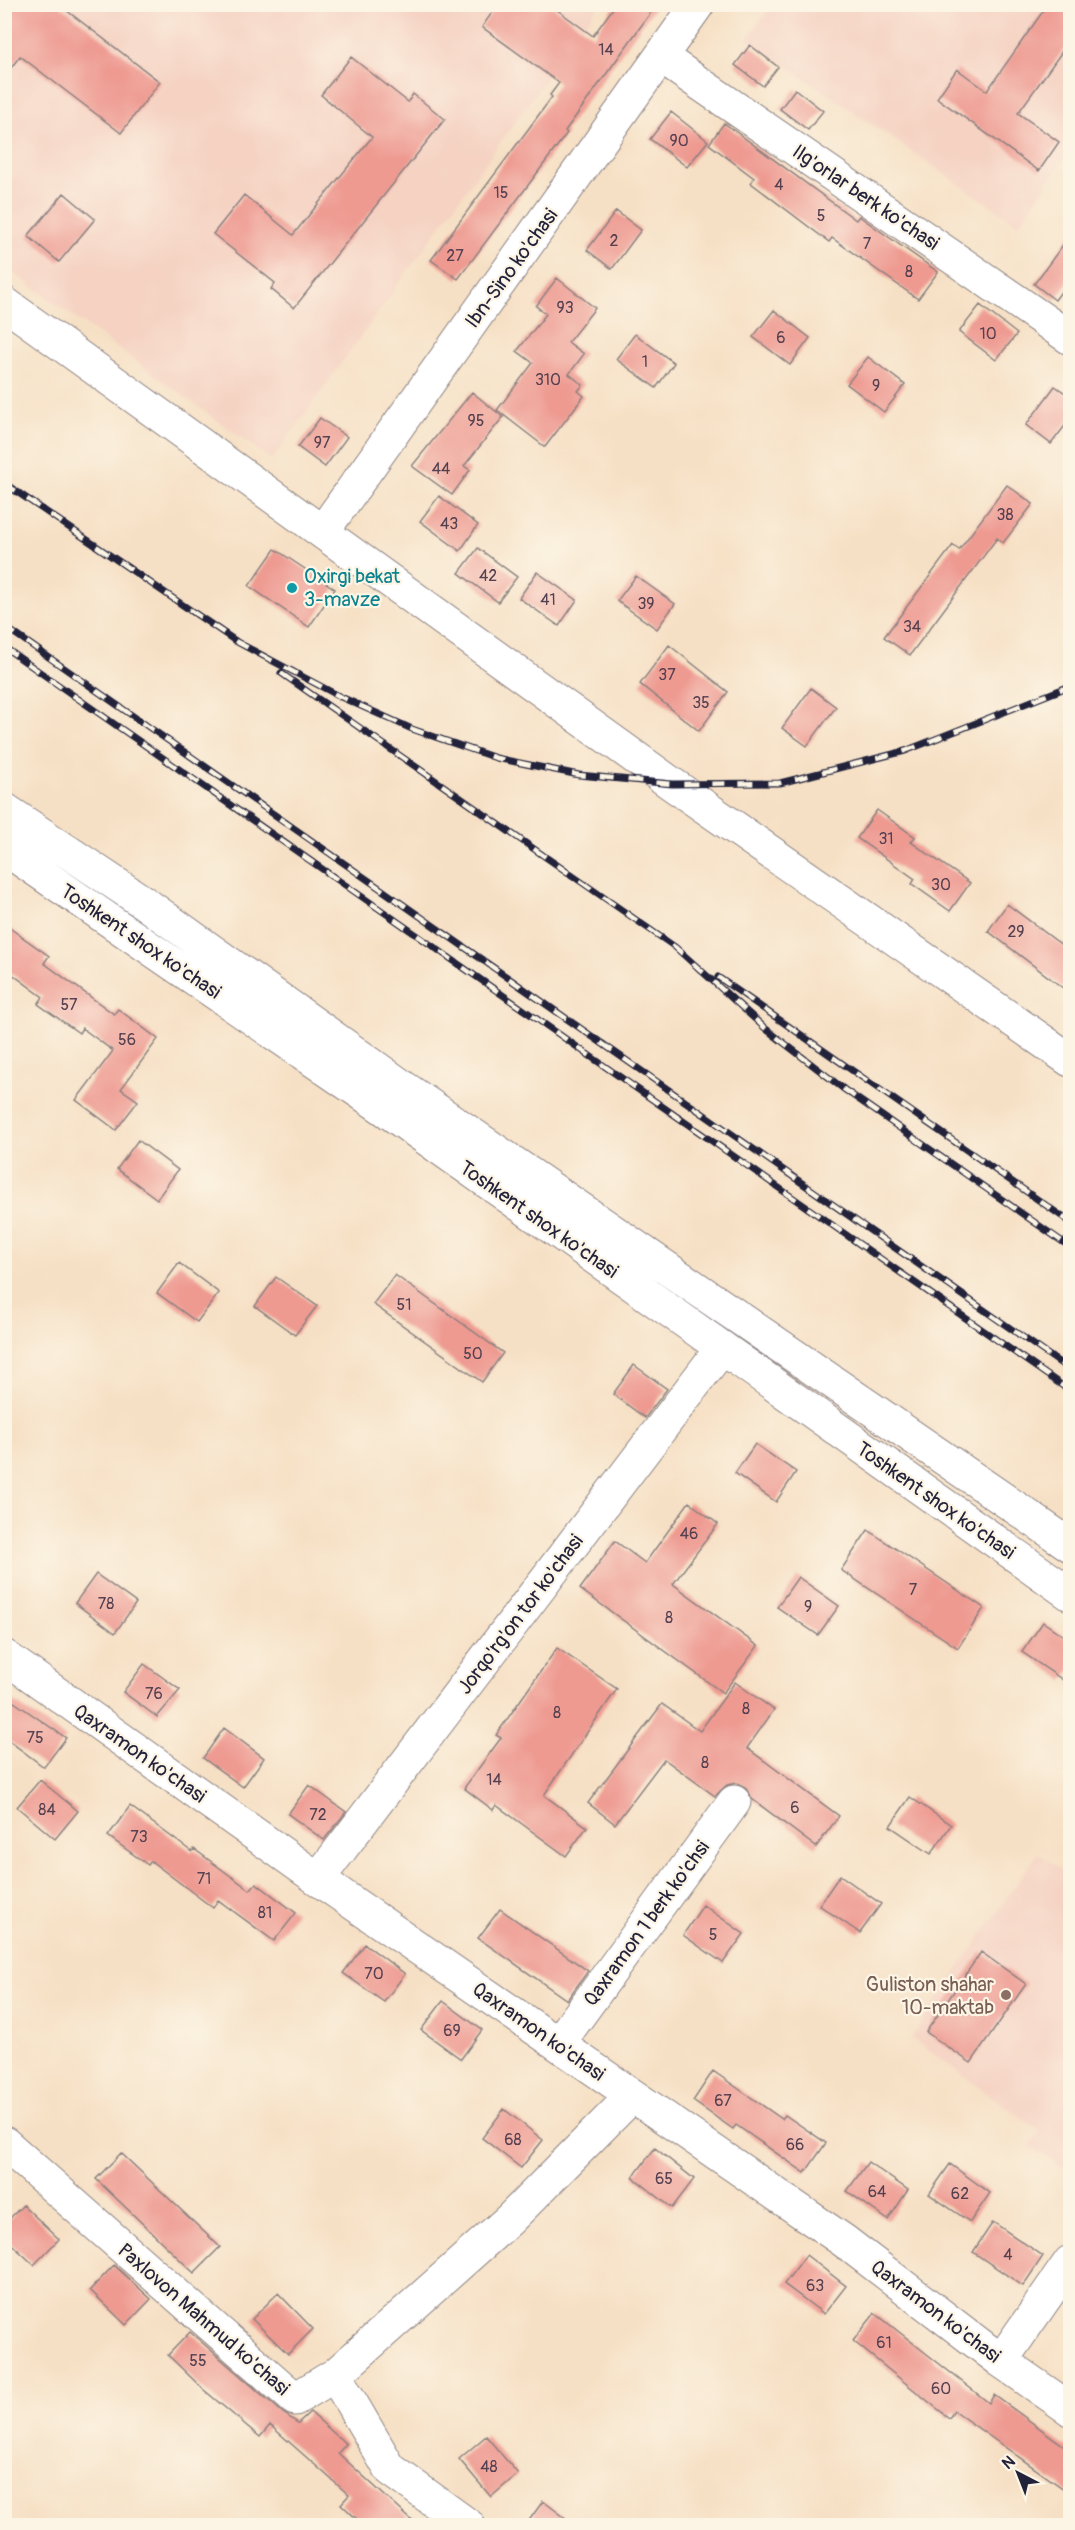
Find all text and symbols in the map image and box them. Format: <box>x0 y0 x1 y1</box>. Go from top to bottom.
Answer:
house number: 14 <box>598 40 614 60</box>
house number: 90 <box>669 131 689 151</box>
street label: Ilg'orlar berk ko'chasi <box>788 139 944 256</box>
house number: 4 <box>774 175 784 195</box>
house number: 15 <box>494 183 508 203</box>
street label: Ibn-Sino ko'chasi <box>460 204 563 333</box>
house number: 5 <box>817 206 825 226</box>
house number: 2 <box>610 231 619 251</box>
house number: 7 <box>863 234 872 254</box>
house number: 27 <box>446 246 464 266</box>
house number: 8 <box>905 262 913 282</box>
house number: 93 <box>556 298 574 318</box>
house number: 10 <box>979 324 997 344</box>
house number: 6 <box>776 328 786 348</box>
house number: 1 <box>642 352 648 372</box>
house number: 310 <box>535 370 561 390</box>
house number: 9 <box>872 376 880 396</box>
house number: 95 <box>468 411 484 431</box>
house number: 97 <box>314 433 331 453</box>
house number: 44 <box>432 459 450 479</box>
house number: 38 <box>997 505 1014 525</box>
house number: 43 <box>440 514 458 534</box>
place label: Oxirgi bekat 3-mavze <box>304 564 401 612</box>
house number: 42 <box>479 566 497 586</box>
marker: Oxirgi bekat 3-mavze <box>285 581 299 595</box>
house number: 41 <box>540 590 556 610</box>
house number: 39 <box>637 594 655 614</box>
house number: 34 <box>903 617 921 637</box>
house number: 37 <box>658 665 676 685</box>
house number: 35 <box>692 693 710 713</box>
house number: 31 <box>878 829 894 849</box>
house number: 30 <box>931 875 951 895</box>
street label: Toshkent shox ko'chasi <box>56 878 226 1004</box>
house number: 29 <box>1007 922 1025 942</box>
house number: 57 <box>60 995 78 1015</box>
house number: 56 <box>118 1030 136 1050</box>
street label: Toshkent shox ko'chasi <box>454 1155 623 1284</box>
house number: 51 <box>397 1295 411 1315</box>
house number: 50 <box>463 1344 483 1364</box>
street label: Toshkent shox ko'chasi <box>851 1436 1020 1565</box>
house number: 46 <box>680 1524 698 1544</box>
street label: Jorqo'rg'on tor ko'chasi <box>452 1529 589 1699</box>
house number: 7 <box>909 1580 918 1600</box>
house number: 78 <box>98 1594 114 1614</box>
house number: 9 <box>804 1597 812 1617</box>
house number: 8 <box>665 1608 673 1628</box>
house number: 76 <box>145 1684 163 1704</box>
street label: Qaxramon ko'chasi <box>69 1698 211 1808</box>
house number: 8 <box>742 1699 750 1719</box>
house number: 8 <box>553 1703 561 1723</box>
house number: 75 <box>26 1728 44 1748</box>
house number: 8 <box>701 1753 709 1773</box>
house number: 14 <box>486 1770 502 1790</box>
house number: 6 <box>790 1798 800 1818</box>
house number: 84 <box>38 1800 56 1820</box>
house number: 72 <box>309 1805 327 1825</box>
house number: 73 <box>130 1827 148 1847</box>
street label: Qaxramon 1 berk ko'chsi <box>578 1836 715 2011</box>
house number: 71 <box>197 1869 211 1889</box>
house number: 81 <box>258 1903 272 1923</box>
house number: 5 <box>709 1925 717 1945</box>
house number: 70 <box>364 1964 384 1984</box>
place label: Guliston shahar 10-maktab <box>866 1972 994 2020</box>
street label: Qaxramon ko'chasi <box>468 1976 610 2086</box>
marker: Guliston shahar 10-maktab <box>999 1988 1013 2002</box>
house number: 69 <box>443 2021 461 2041</box>
house number: 67 <box>714 2091 732 2111</box>
house number: 68 <box>504 2130 522 2150</box>
house number: 66 <box>786 2135 804 2155</box>
house number: 65 <box>655 2169 673 2189</box>
house number: 64 <box>868 2182 886 2202</box>
house number: 62 <box>951 2184 969 2204</box>
street label: Paxlovon Mahmud ko'chasi <box>113 2238 295 2401</box>
house number: 4 <box>1003 2245 1013 2265</box>
street label: Qaxramon ko'chasi <box>866 2254 1006 2368</box>
house number: 63 <box>806 2276 824 2296</box>
house number: 61 <box>876 2333 892 2353</box>
house number: 55 <box>189 2351 207 2371</box>
house number: 60 <box>931 2379 951 2399</box>
north arrow <box>988 2443 1048 2503</box>
text: N <box>998 2451 1019 2474</box>
house number: 48 <box>480 2457 498 2477</box>

